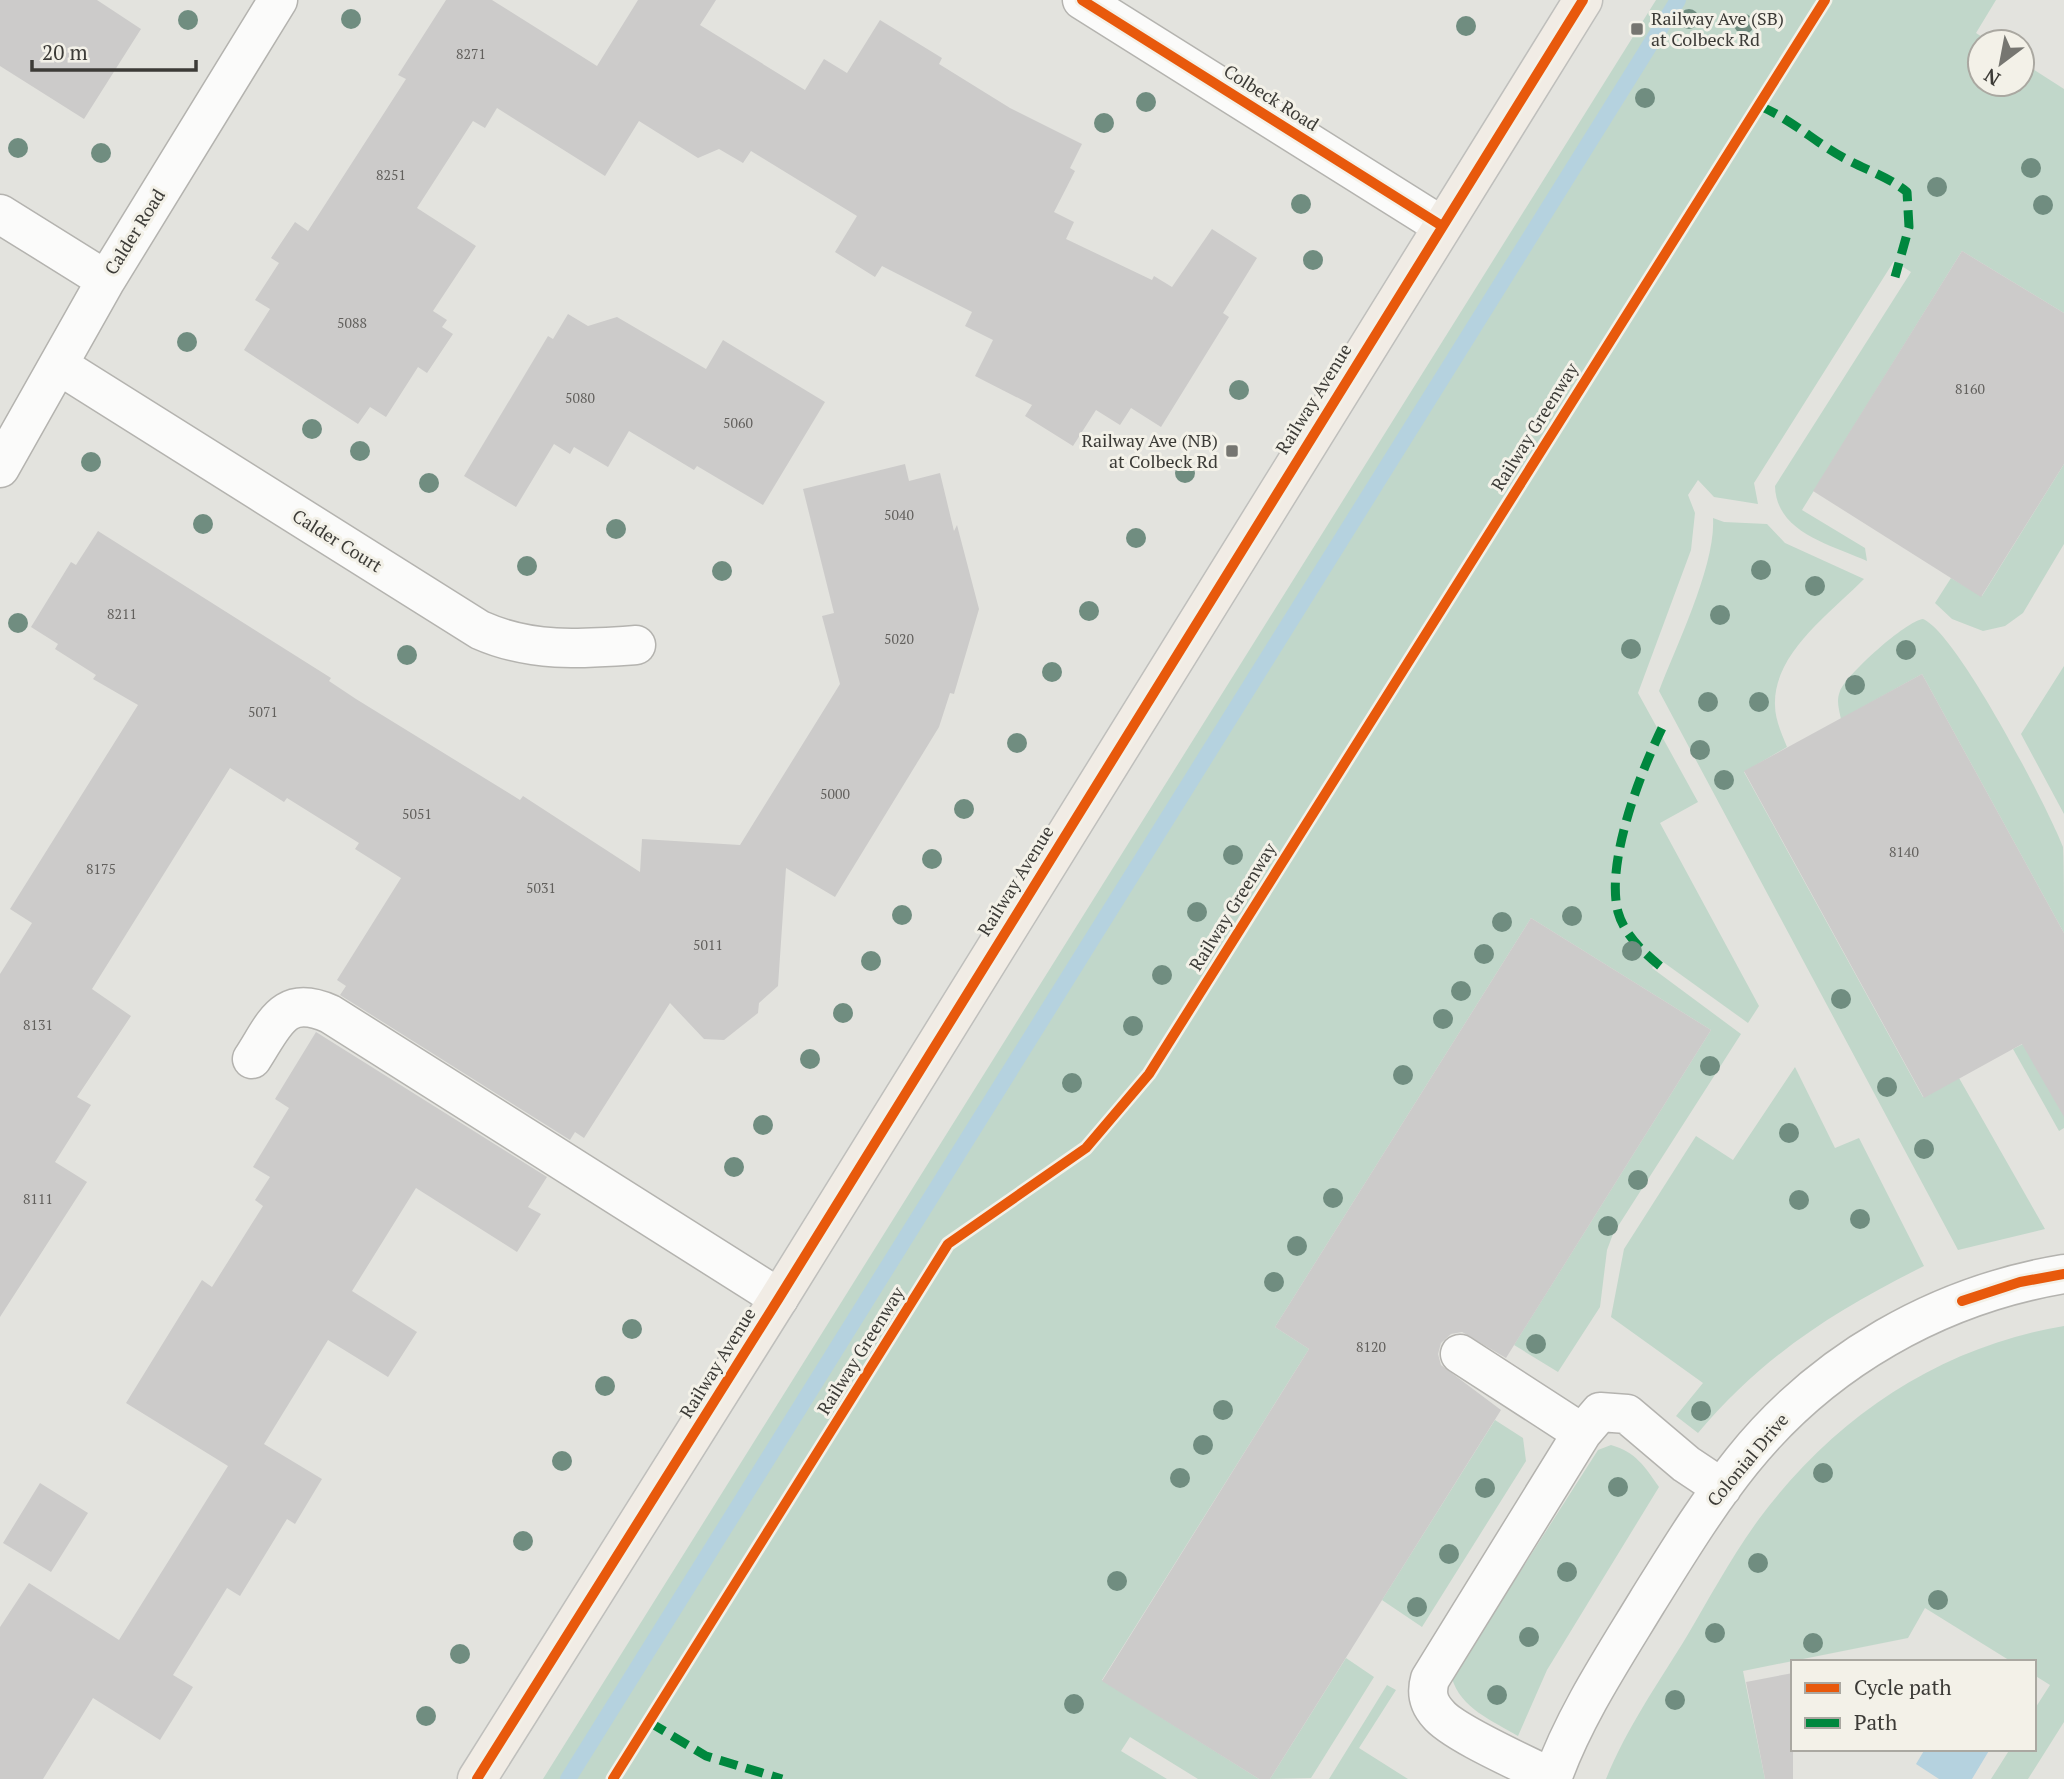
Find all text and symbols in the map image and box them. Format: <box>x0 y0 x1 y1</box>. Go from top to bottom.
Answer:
place label: Railway Ave (SB) at Colbeck Rd <box>1651 6 1784 51</box>
marker: Railway Ave (SB) at Colbeck Rd <box>1629 21 1645 37</box>
scale bar <box>32 28 196 72</box>
north arrow <box>1966 28 2036 98</box>
text: 20 m <box>42 38 88 66</box>
house number: 8271 <box>456 44 486 63</box>
street label: Colbeck Road <box>1220 58 1324 136</box>
text: N <box>1978 63 2004 92</box>
house number: 8251 <box>376 165 406 184</box>
street label: Calder Road <box>98 184 170 279</box>
house number: 5088 <box>337 313 367 332</box>
street label: Railway Avenue <box>1270 339 1357 458</box>
street label: Railway Greenway <box>1485 357 1584 495</box>
house number: 8160 <box>1955 379 1985 398</box>
house number: 5080 <box>565 388 595 407</box>
house number: 5060 <box>723 413 753 432</box>
place label: Railway Ave (NB) at Colbeck Rd <box>1081 428 1218 473</box>
marker: Railway Ave (NB) at Colbeck Rd <box>1224 443 1240 459</box>
street label: Calder Court <box>288 503 387 577</box>
house number: 5040 <box>884 505 914 524</box>
house number: 8211 <box>107 604 137 623</box>
house number: 5020 <box>884 629 914 648</box>
house number: 5071 <box>248 702 278 721</box>
house number: 5000 <box>820 784 850 803</box>
house number: 5051 <box>402 804 432 823</box>
street label: Railway Avenue <box>972 821 1059 940</box>
street label: Railway Greenway <box>1183 837 1282 975</box>
house number: 8140 <box>1889 842 1919 861</box>
house number: 8175 <box>86 859 116 878</box>
house number: 5031 <box>526 878 556 897</box>
house number: 5011 <box>693 935 723 954</box>
house number: 8131 <box>23 1015 53 1034</box>
house number: 8111 <box>23 1189 53 1208</box>
street label: Railway Greenway <box>811 1281 910 1419</box>
street label: Railway Avenue <box>674 1303 761 1422</box>
house number: 8120 <box>1356 1337 1386 1356</box>
street label: Colonial Drive <box>1701 1408 1793 1511</box>
legend <box>1791 1660 2036 1751</box>
text: Cycle path <box>1854 1673 1952 1701</box>
text: Path <box>1854 1708 1897 1736</box>

